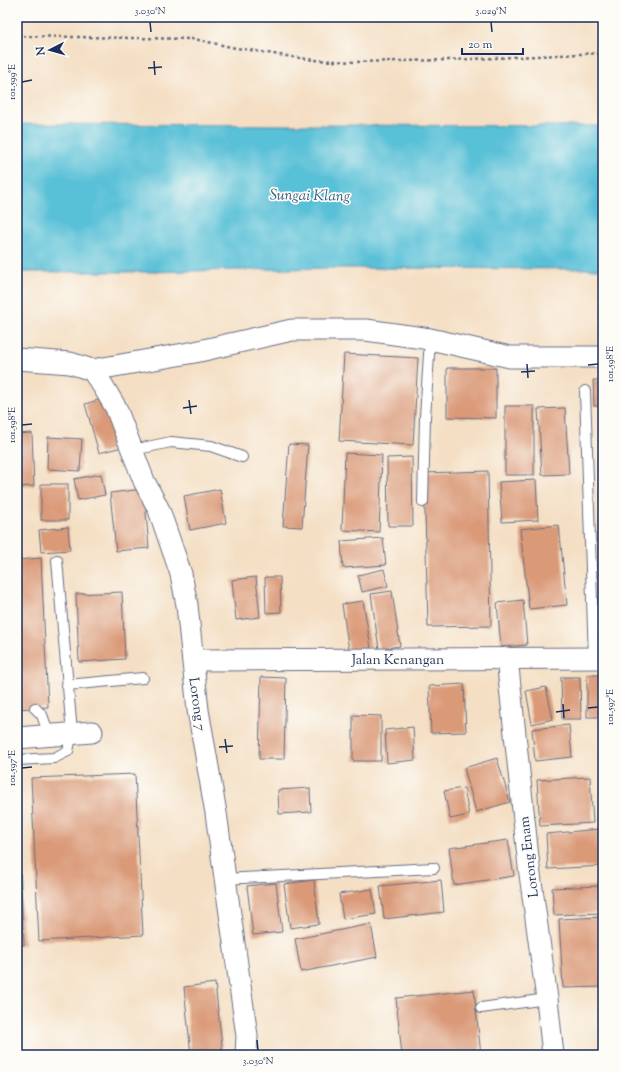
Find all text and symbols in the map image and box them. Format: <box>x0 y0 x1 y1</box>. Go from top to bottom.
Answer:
text: 3.030°N <box>134 4 166 19</box>
text: 3.029°N <box>475 4 507 19</box>
north arrow <box>30 30 70 70</box>
scale bar <box>462 30 523 56</box>
text: 20 m <box>468 36 493 54</box>
text: N <box>33 46 50 57</box>
text: 101.599°E <box>5 64 20 100</box>
water label: Sungai Klang <box>270 185 351 208</box>
text: 101.598°E <box>603 346 618 382</box>
text: 101.598°E <box>5 407 20 443</box>
street label: Jalan Kenangan <box>351 651 444 671</box>
street label: Lorong 7 <box>182 676 210 732</box>
text: 101.597°E <box>603 689 618 725</box>
text: 101.597°E <box>5 750 20 786</box>
street label: Lorong Enam <box>515 815 545 899</box>
text: 3.030°N <box>242 1054 274 1069</box>

